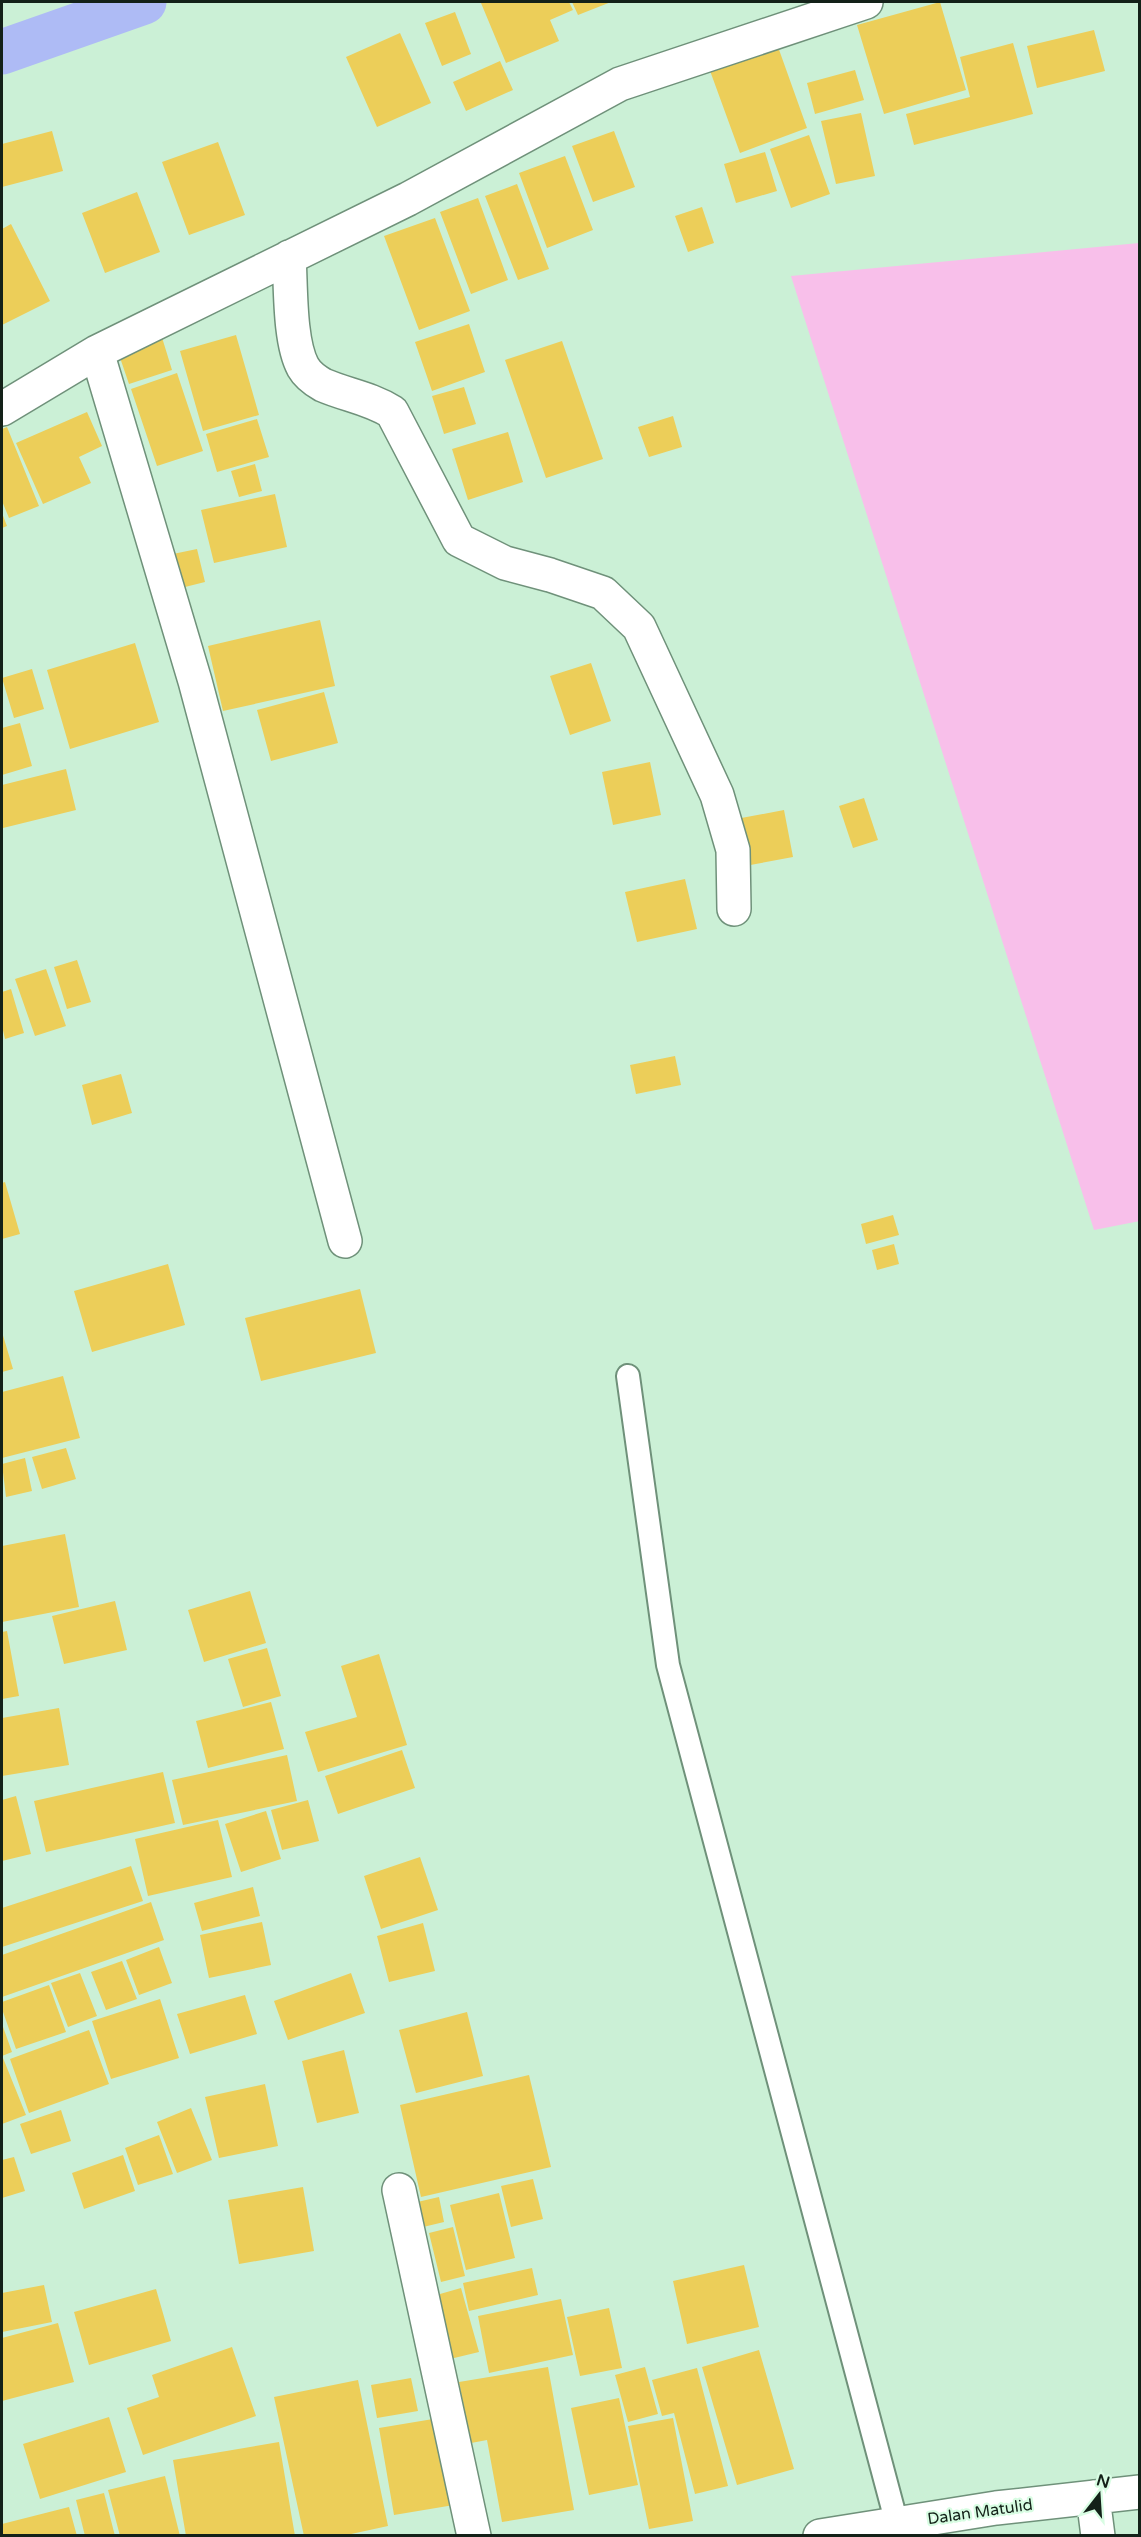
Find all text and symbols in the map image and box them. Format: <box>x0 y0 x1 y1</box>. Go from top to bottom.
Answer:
north arrow <box>1069 2465 1129 2525</box>
text: N <box>1094 2470 1112 2493</box>
street label: Dalan Matulid <box>926 2495 1034 2529</box>

